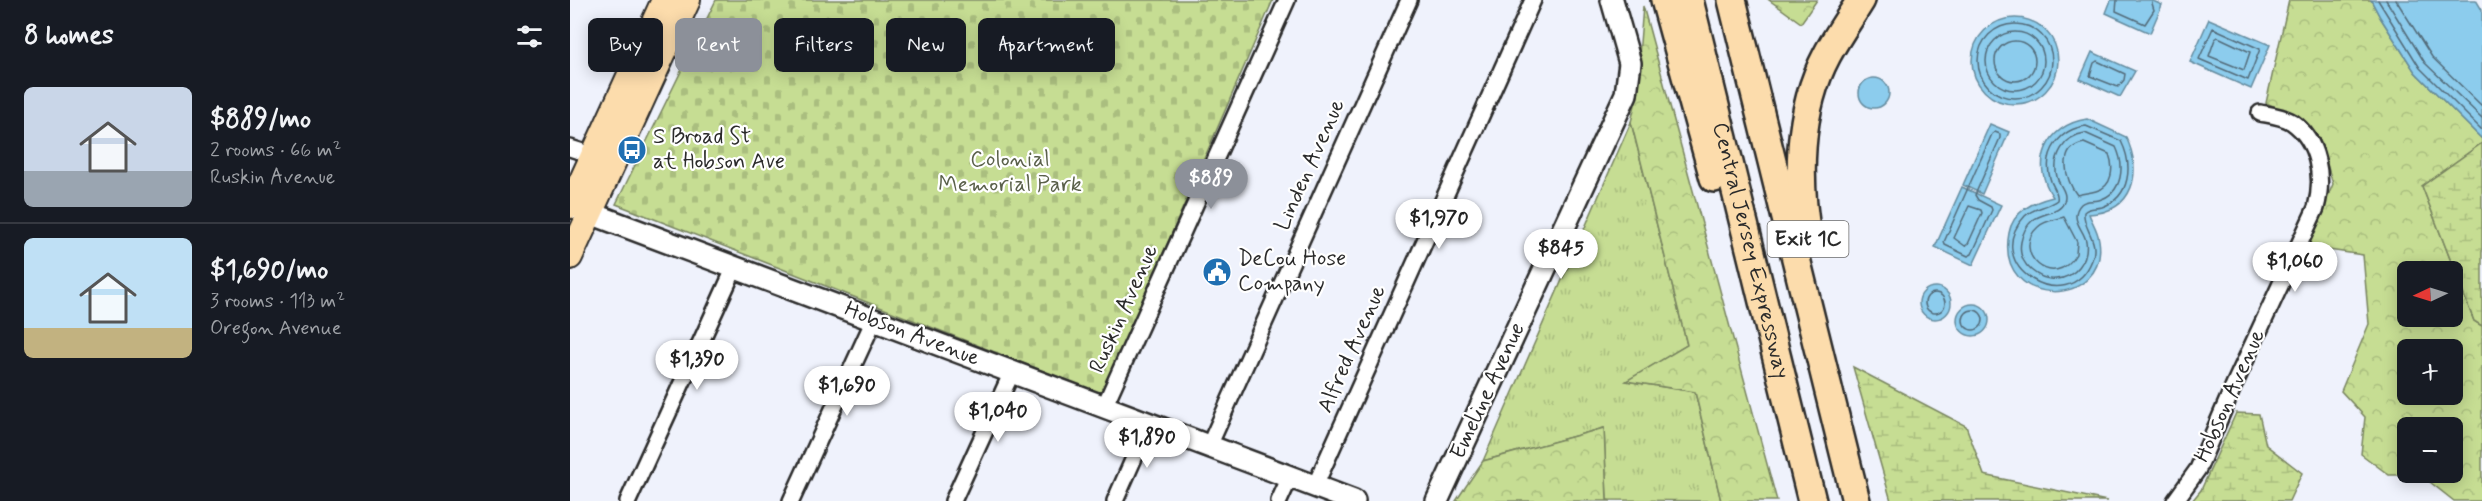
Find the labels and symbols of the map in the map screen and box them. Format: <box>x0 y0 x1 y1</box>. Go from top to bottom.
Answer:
street label: Linden Avenue <box>1269 95 1351 235</box>
street label: Central Jersey Expressway <box>1706 119 1795 382</box>
place label: S Broad St at Hobson Ave <box>653 123 785 176</box>
bus stop icon: S Broad St at Hobson Ave <box>616 134 648 166</box>
park label: Colonial Memorial Park <box>938 146 1082 199</box>
pin: $889 <box>1175 159 1247 210</box>
pin: $1,970 <box>1390 199 1488 250</box>
road number: Exit 1C <box>1768 221 1848 257</box>
pin: $845 <box>1525 229 1597 280</box>
street label: Ruskin Avenue <box>1083 240 1165 378</box>
pin: $1,060 <box>2246 242 2344 293</box>
place label: DeCou Hose Company <box>1238 245 1346 298</box>
public building icon: DeCou Hose Company <box>1201 256 1233 288</box>
north arrow <box>2397 261 2463 327</box>
street label: Alfred Avenue <box>1311 281 1393 417</box>
street label: Hobson Avenue <box>840 295 984 373</box>
street label: Emeline Avenue <box>1444 318 1532 464</box>
street label: Hobson Avenue <box>2188 325 2272 467</box>
pin: $1,390 <box>648 340 746 391</box>
pin: $1,690 <box>798 366 896 417</box>
pin: $1,040 <box>949 392 1047 443</box>
pin: $1,890 <box>1098 418 1196 469</box>

